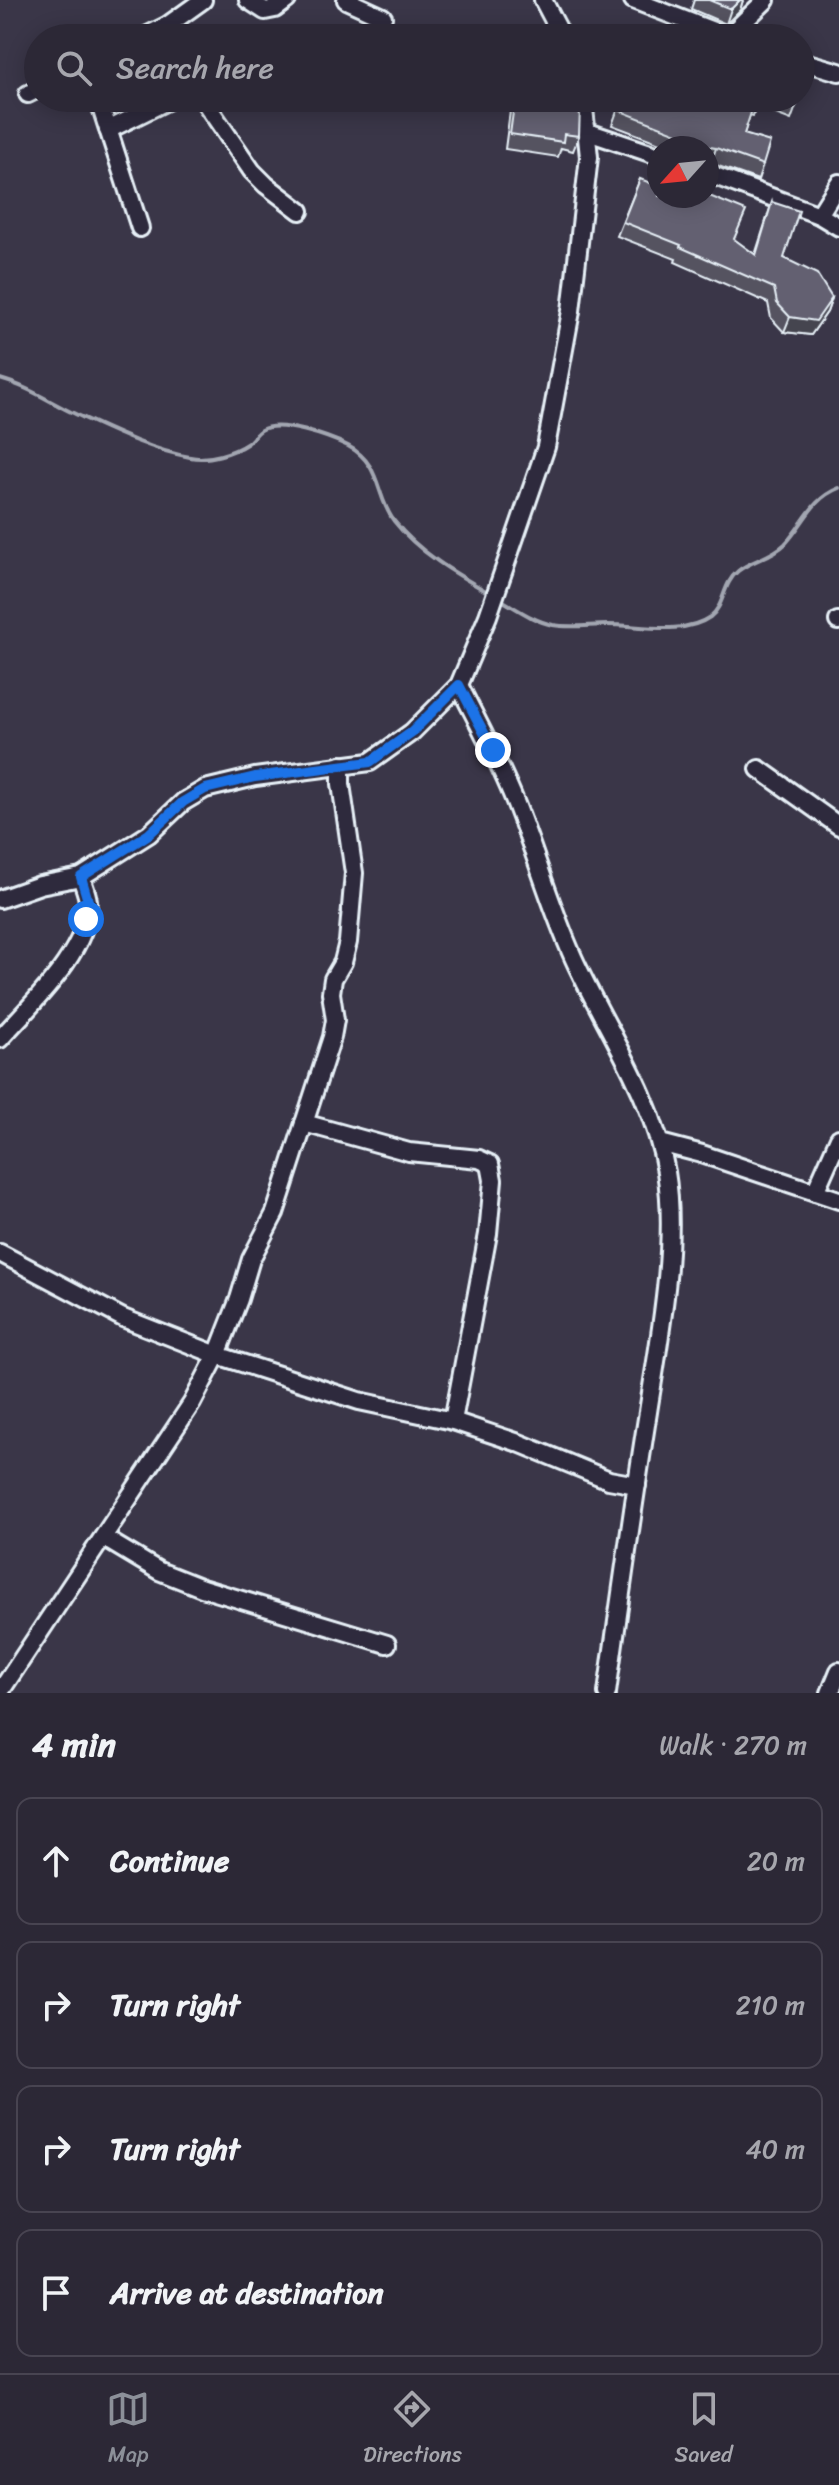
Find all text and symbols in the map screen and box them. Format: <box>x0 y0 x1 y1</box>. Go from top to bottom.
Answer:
search box <box>24 24 815 112</box>
text: Search here <box>116 41 274 95</box>
icon: search <box>52 46 96 90</box>
north arrow <box>647 136 719 208</box>
route end <box>475 732 511 768</box>
route start <box>68 901 104 937</box>
text: 4 min <box>32 1715 116 1775</box>
text: Walk · 270 m <box>659 1722 807 1768</box>
text: Continue <box>110 1834 229 1888</box>
text: 20 m <box>747 1838 805 1884</box>
icon: ahead <box>34 1839 78 1883</box>
text: Turn right <box>110 1978 240 2032</box>
text: 210 m <box>736 1982 805 2028</box>
icon: right <box>34 1983 78 2027</box>
text: Turn right <box>110 2122 240 2176</box>
text: 40 m <box>746 2126 805 2172</box>
icon: right <box>34 2127 78 2171</box>
text: Arrive at destination <box>110 2266 384 2320</box>
icon: arrive <box>34 2271 78 2315</box>
tab: Map <box>106 2387 150 2474</box>
tab: Directions <box>363 2387 462 2474</box>
tab: Saved <box>675 2387 733 2474</box>

